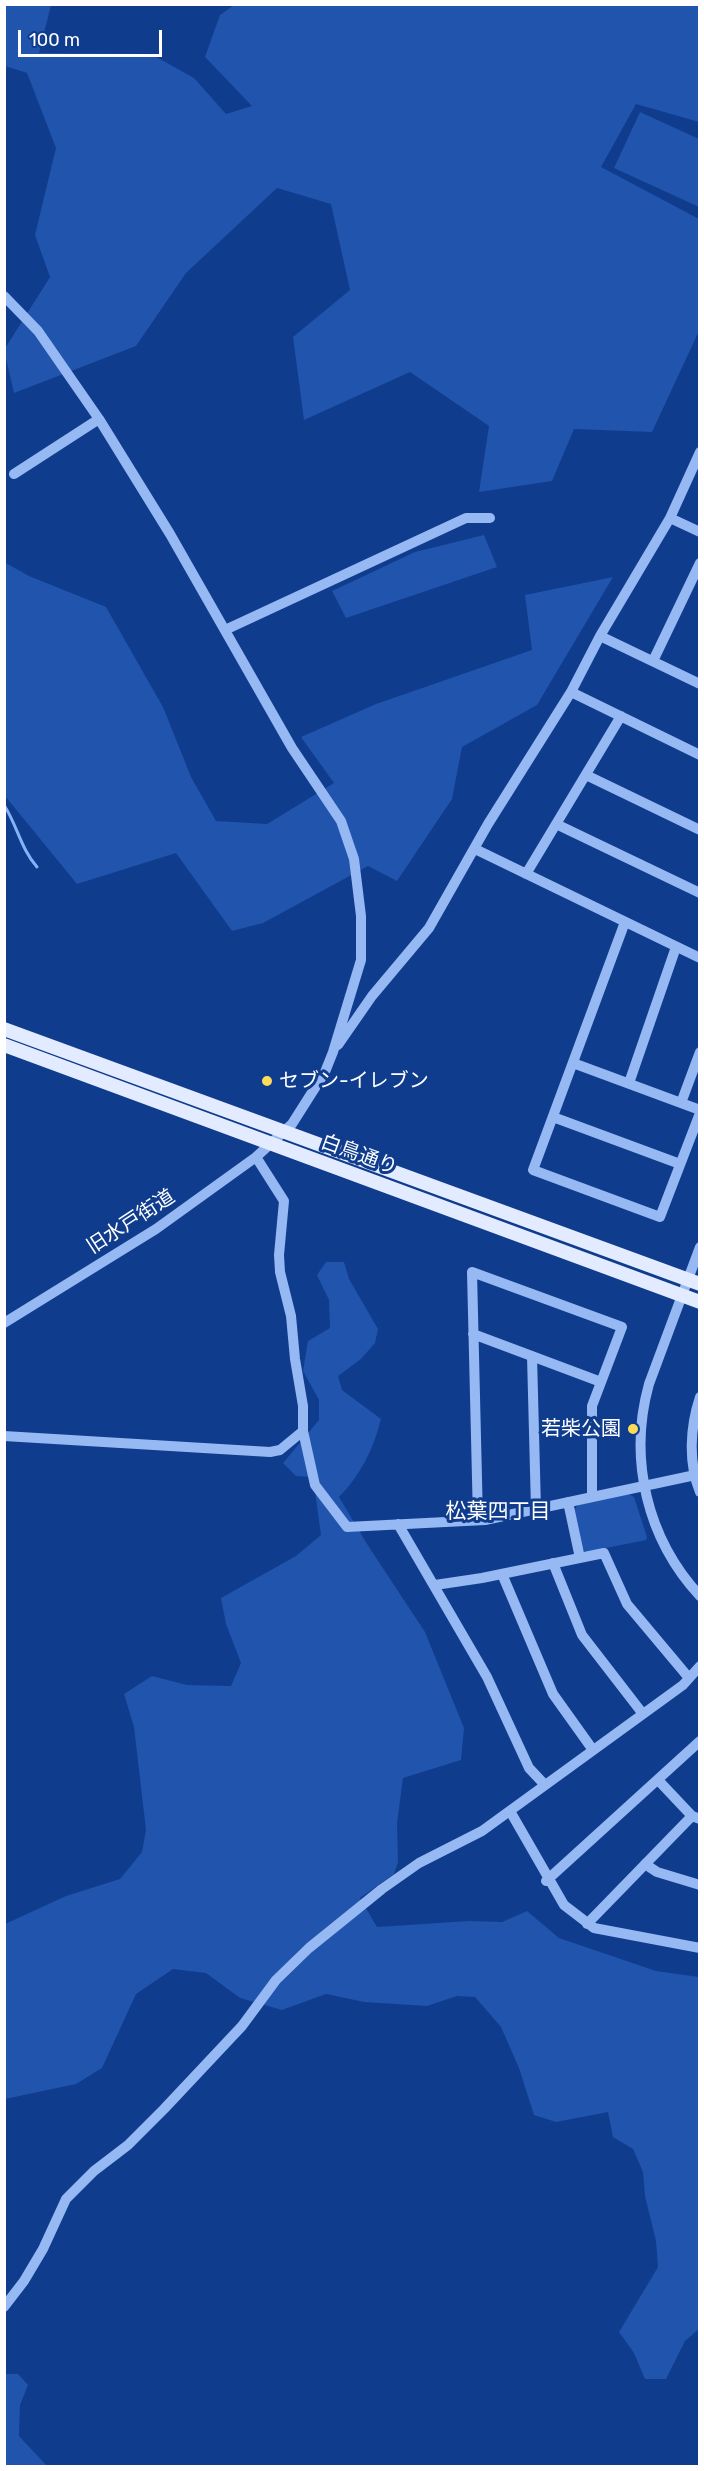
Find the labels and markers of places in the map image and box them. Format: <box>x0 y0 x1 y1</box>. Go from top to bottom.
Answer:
place label: セブン-イレブン <box>279 1069 429 1093</box>
marker: セブン-イレブン <box>260 1074 274 1088</box>
place label: 若柴公園 <box>541 1417 621 1441</box>
marker: 若柴公園 <box>626 1422 640 1436</box>

